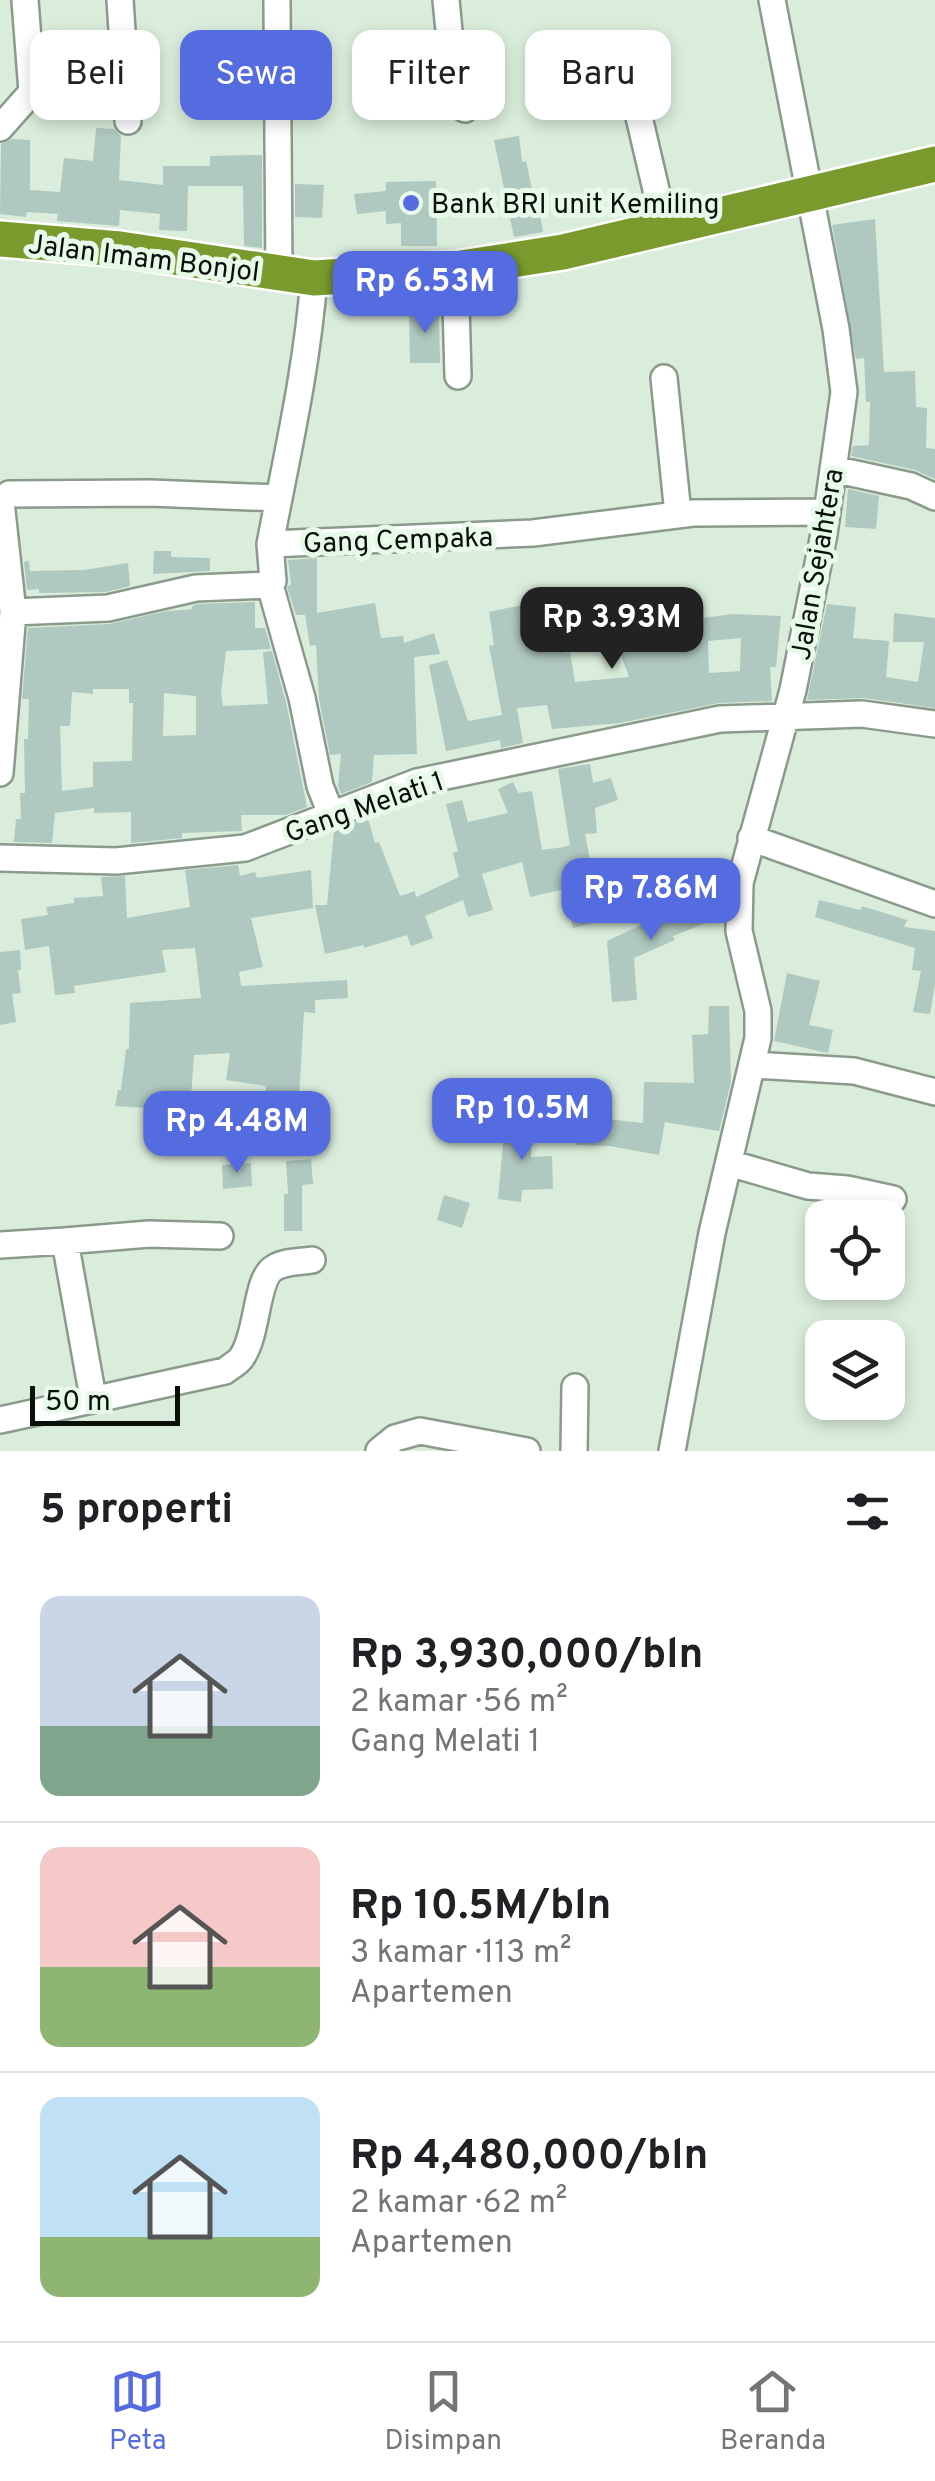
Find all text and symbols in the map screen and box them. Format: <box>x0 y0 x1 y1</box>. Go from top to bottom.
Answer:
chip: Beli <box>30 30 160 120</box>
chip: Sewa <box>180 30 332 120</box>
chip: Filter <box>352 30 505 120</box>
chip: Baru <box>525 30 671 120</box>
place label: Bank BRI unit Kemiling <box>431 188 720 224</box>
marker: Bank BRI unit Kemiling <box>400 192 422 214</box>
street label: Jalan Imam Bonjol <box>26 228 261 292</box>
pin: Rp 6.53M <box>322 251 528 336</box>
text: Rp 6.53M <box>355 263 495 303</box>
street label: Jalan Sejahtera <box>784 466 854 663</box>
street label: Gang Cempaka <box>302 521 494 563</box>
pin: Rp 3.93M <box>509 587 715 672</box>
text: Rp 3.93M <box>542 599 682 639</box>
street label: Gang Melati 1 <box>280 765 449 853</box>
pin: Rp 7.86M <box>548 858 754 943</box>
text: Rp 7.86M <box>583 870 719 910</box>
pin: Rp 10.5M <box>419 1078 625 1163</box>
text: Rp 10.5M <box>454 1090 590 1130</box>
pin: Rp 4.48M <box>134 1091 340 1176</box>
text: Rp 4.48M <box>165 1103 309 1143</box>
map controls <box>805 1200 905 1420</box>
button: locate <box>805 1200 905 1300</box>
button: layers <box>805 1320 905 1420</box>
scale bar <box>30 1381 180 1426</box>
text: 50 m <box>45 1385 111 1421</box>
icon: filters <box>840 1484 895 1539</box>
text: 5 properti <box>40 1485 233 1538</box>
text: Rp 3,930,000/bln <box>350 1630 703 1683</box>
icon: home <box>120 1636 240 1756</box>
text: 2 kamar · 56 m² <box>350 1683 568 1723</box>
text: Gang Melati 1 <box>350 1723 540 1763</box>
text: Rp 10.5M/bln <box>350 1881 611 1934</box>
icon: home <box>120 1887 240 2007</box>
text: 3 kamar · 113 m² <box>350 1934 572 1974</box>
text: Apartemen <box>350 1974 513 2014</box>
text: Rp 4,480,000/bln <box>350 2131 708 2184</box>
icon: home <box>120 2137 240 2257</box>
text: 2 kamar · 62 m² <box>350 2184 567 2224</box>
text: Apartemen <box>350 2224 513 2264</box>
tab: Peta <box>109 2364 167 2460</box>
tab: Disimpan <box>384 2364 502 2460</box>
tab: Beranda <box>720 2364 826 2460</box>

